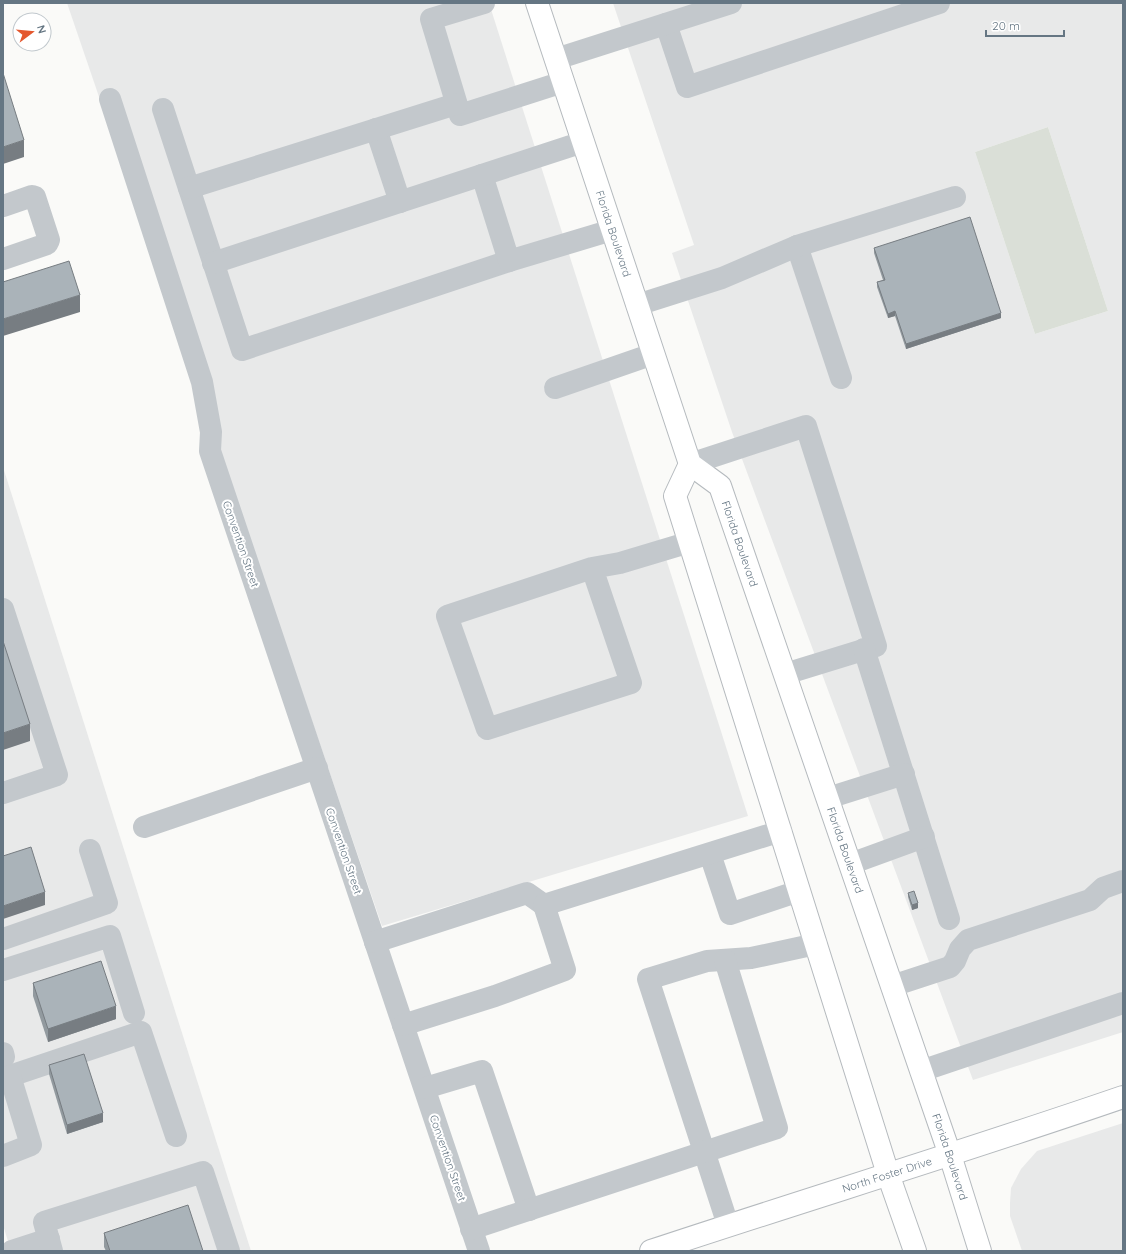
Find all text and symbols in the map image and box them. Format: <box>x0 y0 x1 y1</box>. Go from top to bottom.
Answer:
north arrow <box>12 12 52 52</box>
scale bar <box>986 12 1064 38</box>
text: 20 m <box>992 18 1020 33</box>
text: N <box>34 23 49 35</box>
street label: Florida Boulevard <box>593 189 634 279</box>
street label: Convention Street <box>220 499 262 589</box>
street label: Florida Boulevard <box>719 499 761 589</box>
street label: Florida Boulevard <box>824 805 866 895</box>
street label: Convention Street <box>323 806 365 896</box>
street label: Florida Boulevard <box>929 1112 971 1202</box>
street label: Convention Street <box>427 1113 469 1203</box>
street label: North Foster Drive <box>840 1154 934 1196</box>

